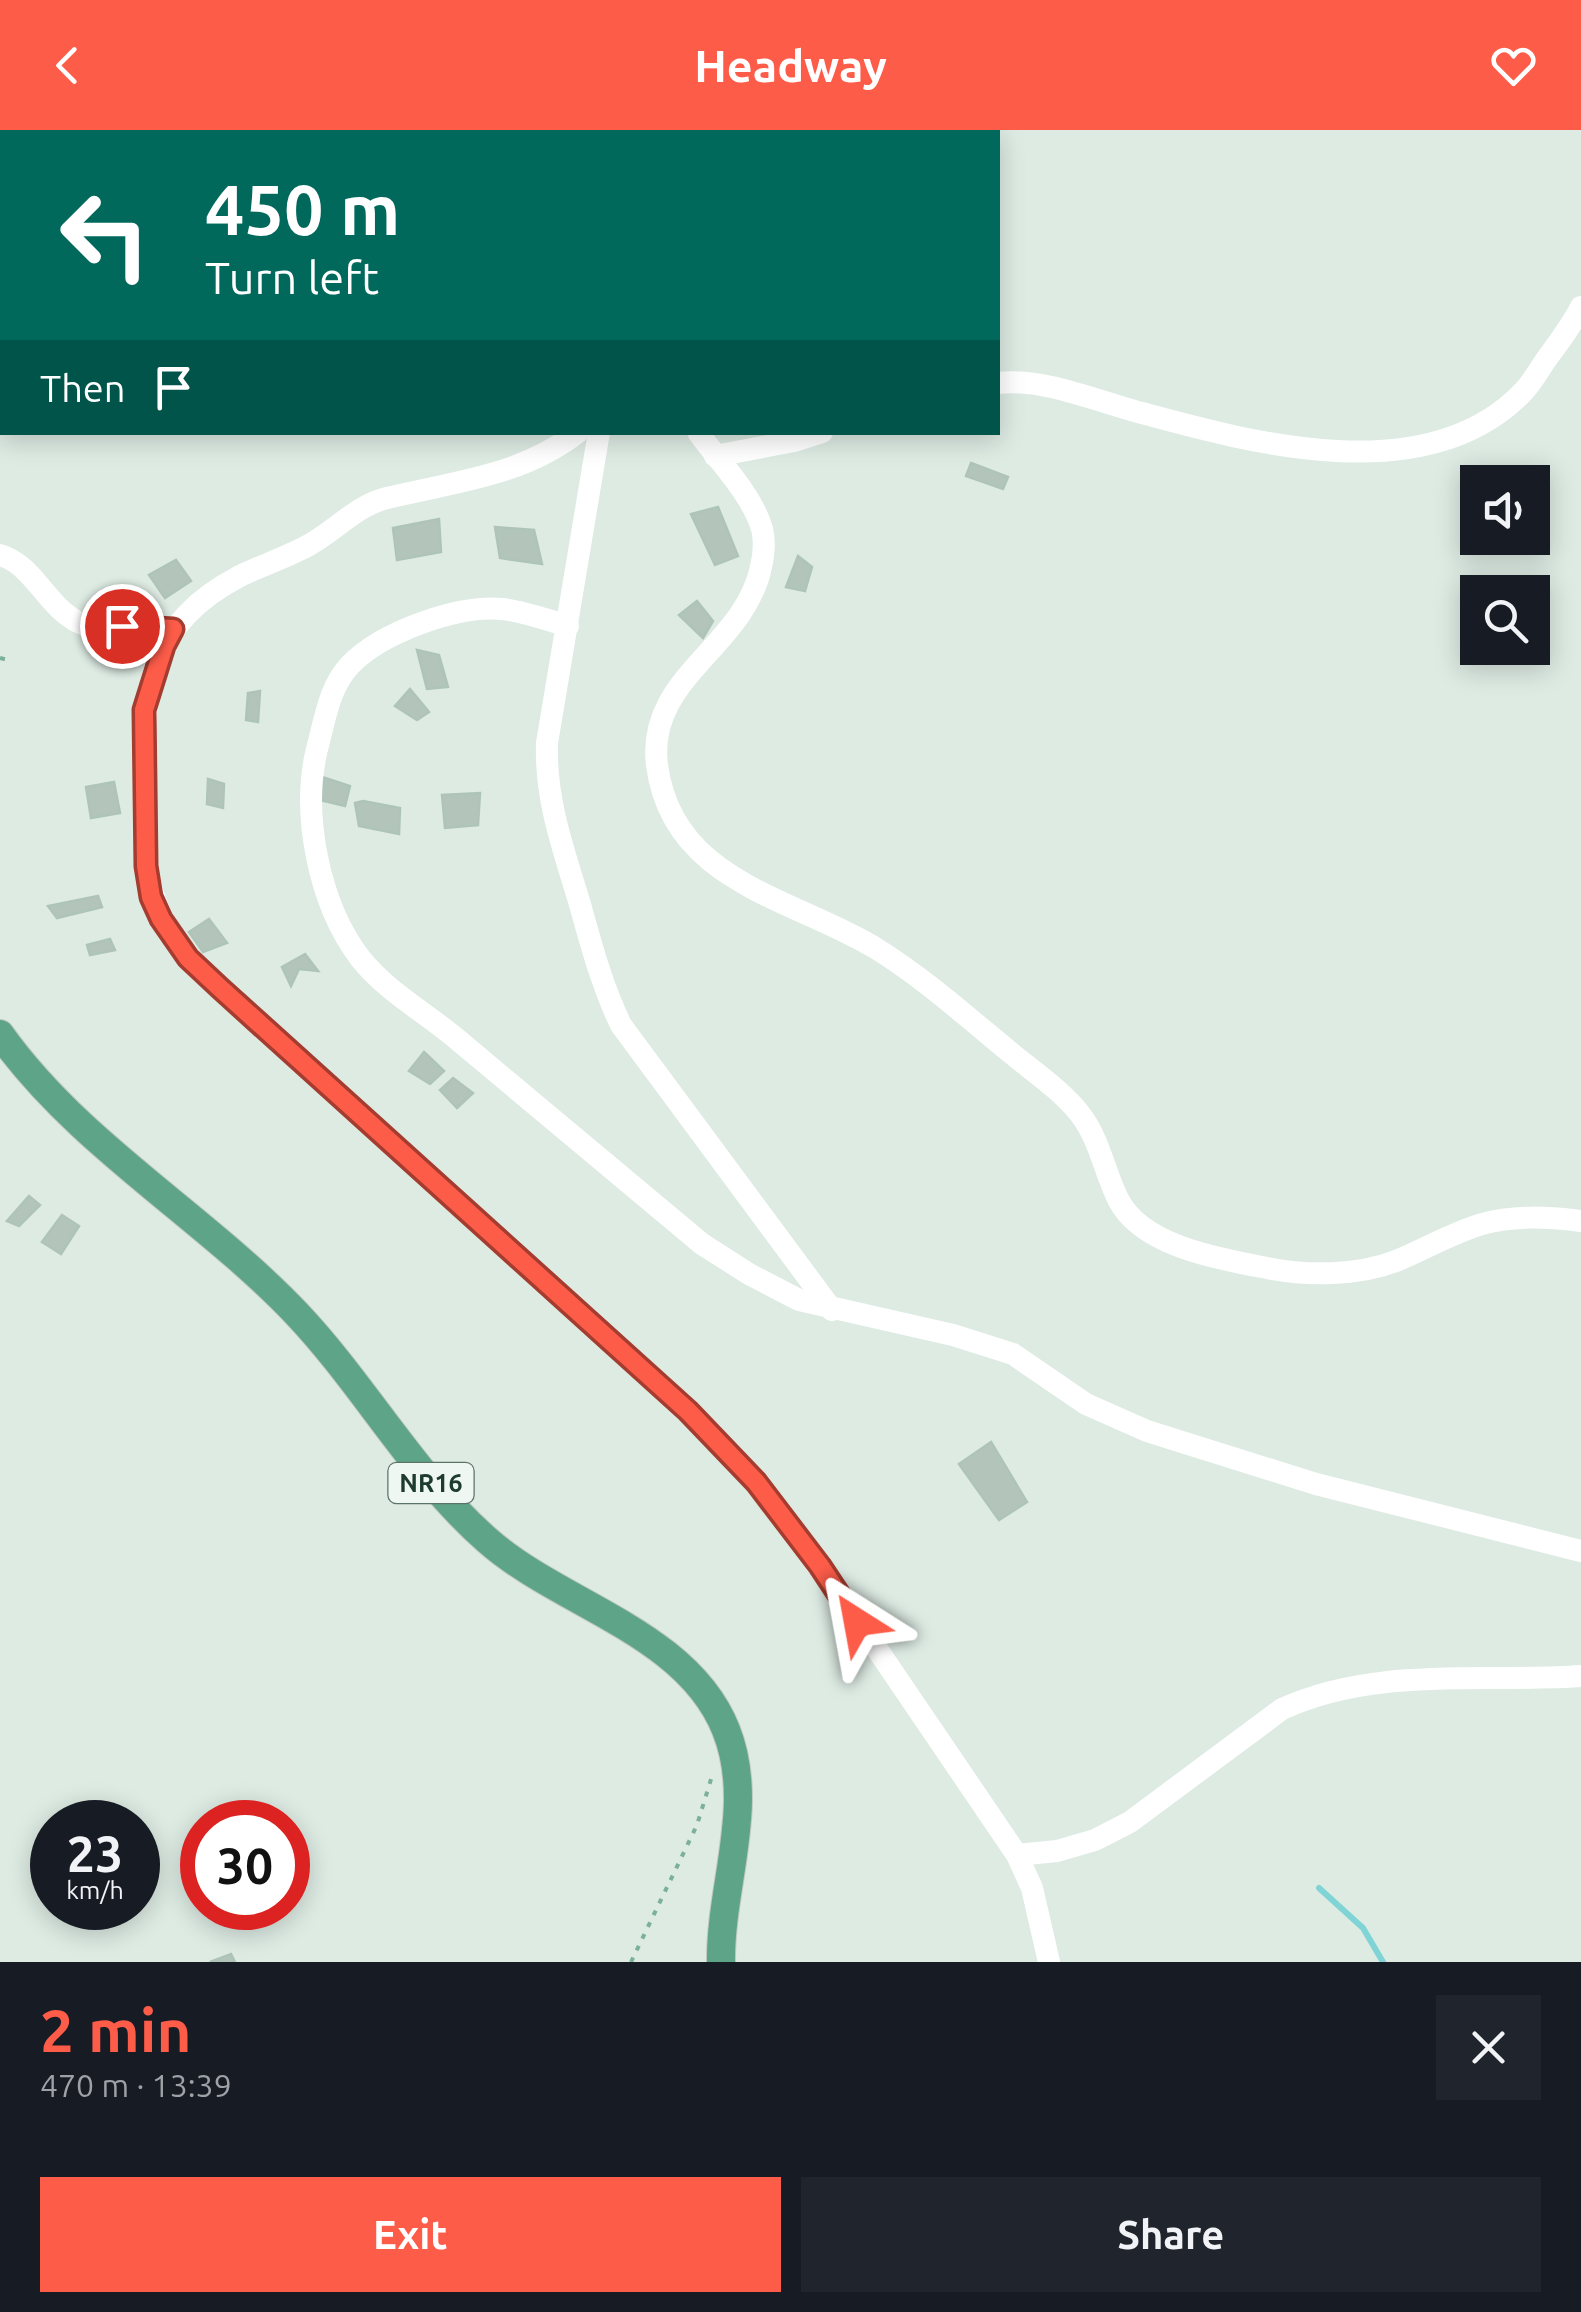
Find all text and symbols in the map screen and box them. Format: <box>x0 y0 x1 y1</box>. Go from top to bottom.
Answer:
icon: back <box>40 38 95 93</box>
icon: heart <box>1486 38 1541 93</box>
text: Headway <box>694 40 887 91</box>
icon: left <box>40 170 170 300</box>
text: 450 m <box>205 170 400 248</box>
text: Turn left <box>205 252 379 303</box>
icon: arrive <box>146 360 201 415</box>
text: Then <box>40 367 126 409</box>
map controls <box>1460 465 1550 665</box>
button: sound <box>1460 465 1550 555</box>
button: search <box>1460 575 1550 665</box>
pin <box>80 584 165 669</box>
icon: arrive <box>95 599 150 654</box>
road number: NR16 <box>388 1463 474 1503</box>
position arrow <box>805 1570 909 1674</box>
speed limit sign: 30 <box>180 1800 310 1930</box>
text: 23 <box>67 1825 123 1881</box>
text: km/h <box>66 1876 124 1904</box>
button: close <box>1436 1995 1541 2100</box>
text: 2 min <box>40 1996 192 2063</box>
text: 470 m · 13:39 <box>40 2067 232 2103</box>
button: Exit <box>40 2177 781 2292</box>
button: Share <box>801 2177 1541 2292</box>

